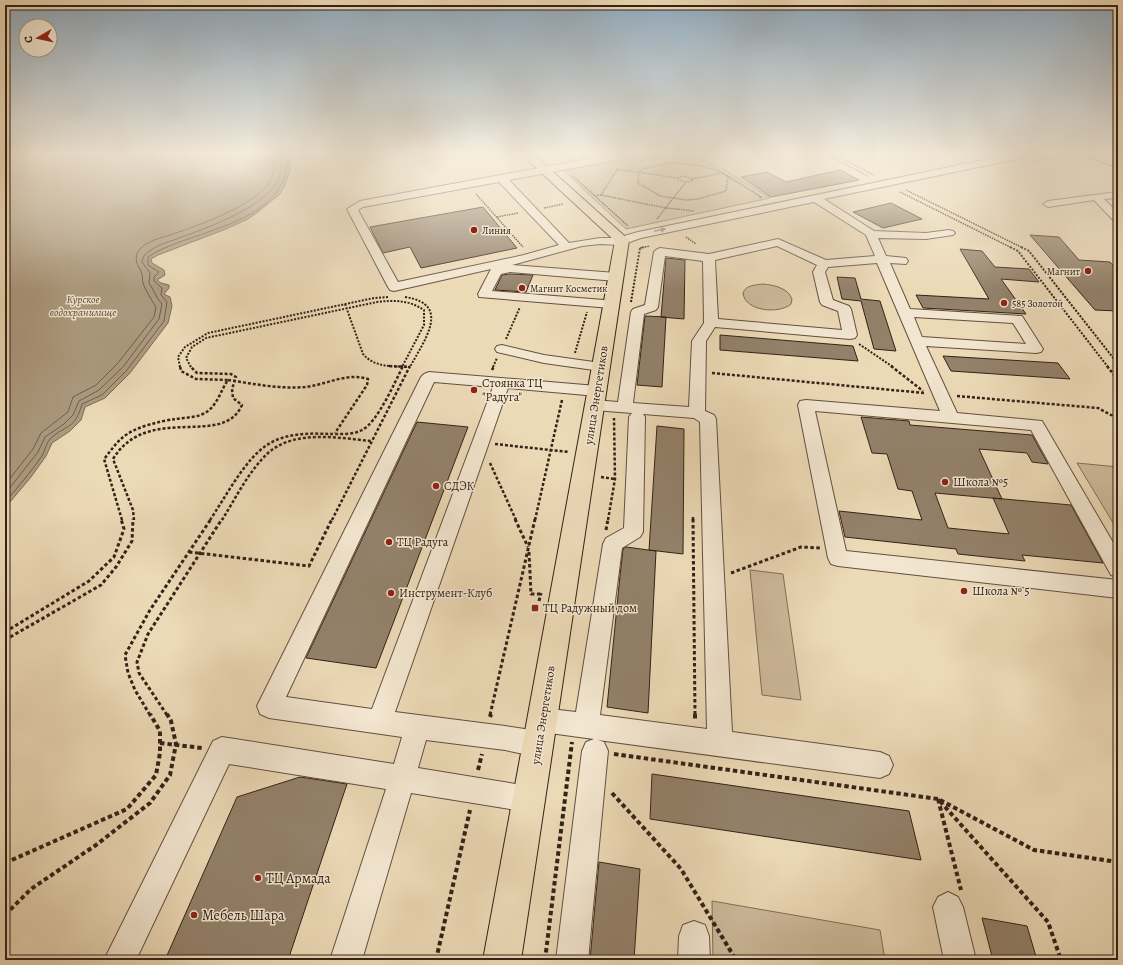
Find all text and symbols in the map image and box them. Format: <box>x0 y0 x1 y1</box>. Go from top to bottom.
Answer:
north arrow <box>18 18 58 58</box>
text: С <box>21 35 37 44</box>
place label: Линия <box>482 224 511 237</box>
marker: Линия <box>469 225 479 235</box>
one-way arrow <box>653 227 666 233</box>
place label: Магнит <box>1047 265 1081 278</box>
marker: Магнит <box>1083 266 1093 276</box>
place label: Магнит Косметик <box>530 282 607 295</box>
marker: Магнит Косметик <box>517 283 527 293</box>
water label: Курское водохранилище <box>50 292 116 320</box>
place label: 585 Золотой <box>1012 297 1063 310</box>
marker: 585 Золотой <box>999 298 1009 308</box>
street label: улица Энергетиков <box>580 344 612 447</box>
place label: Стоянка ТЦ "Радуга" <box>482 375 543 405</box>
marker: Стоянка ТЦ "Радуга" <box>469 385 479 395</box>
place label: Школа №5 <box>953 474 1008 490</box>
marker: Школа №5 <box>940 477 950 487</box>
place label: СДЭК <box>444 478 475 494</box>
marker: СДЭК <box>431 481 441 491</box>
place label: ТЦ Радуга <box>397 534 449 550</box>
marker: ТЦ Радуга <box>384 537 394 547</box>
place label: Школа № 5 <box>972 583 1030 599</box>
place label: Инструмент-Клуб <box>399 585 492 601</box>
marker: Школа № 5 <box>959 586 969 596</box>
marker: Инструмент-Клуб <box>386 588 396 598</box>
place label: ТЦ Радужный дом <box>543 600 637 616</box>
marker: ТЦ Радужный дом <box>530 603 540 613</box>
street label: улица Энергетиков <box>527 664 559 767</box>
place label: ТЦ Армада <box>266 869 331 888</box>
marker: ТЦ Армада <box>253 873 263 883</box>
place label: Мебель Шара <box>202 906 285 925</box>
marker: Мебель Шара <box>189 910 199 920</box>

